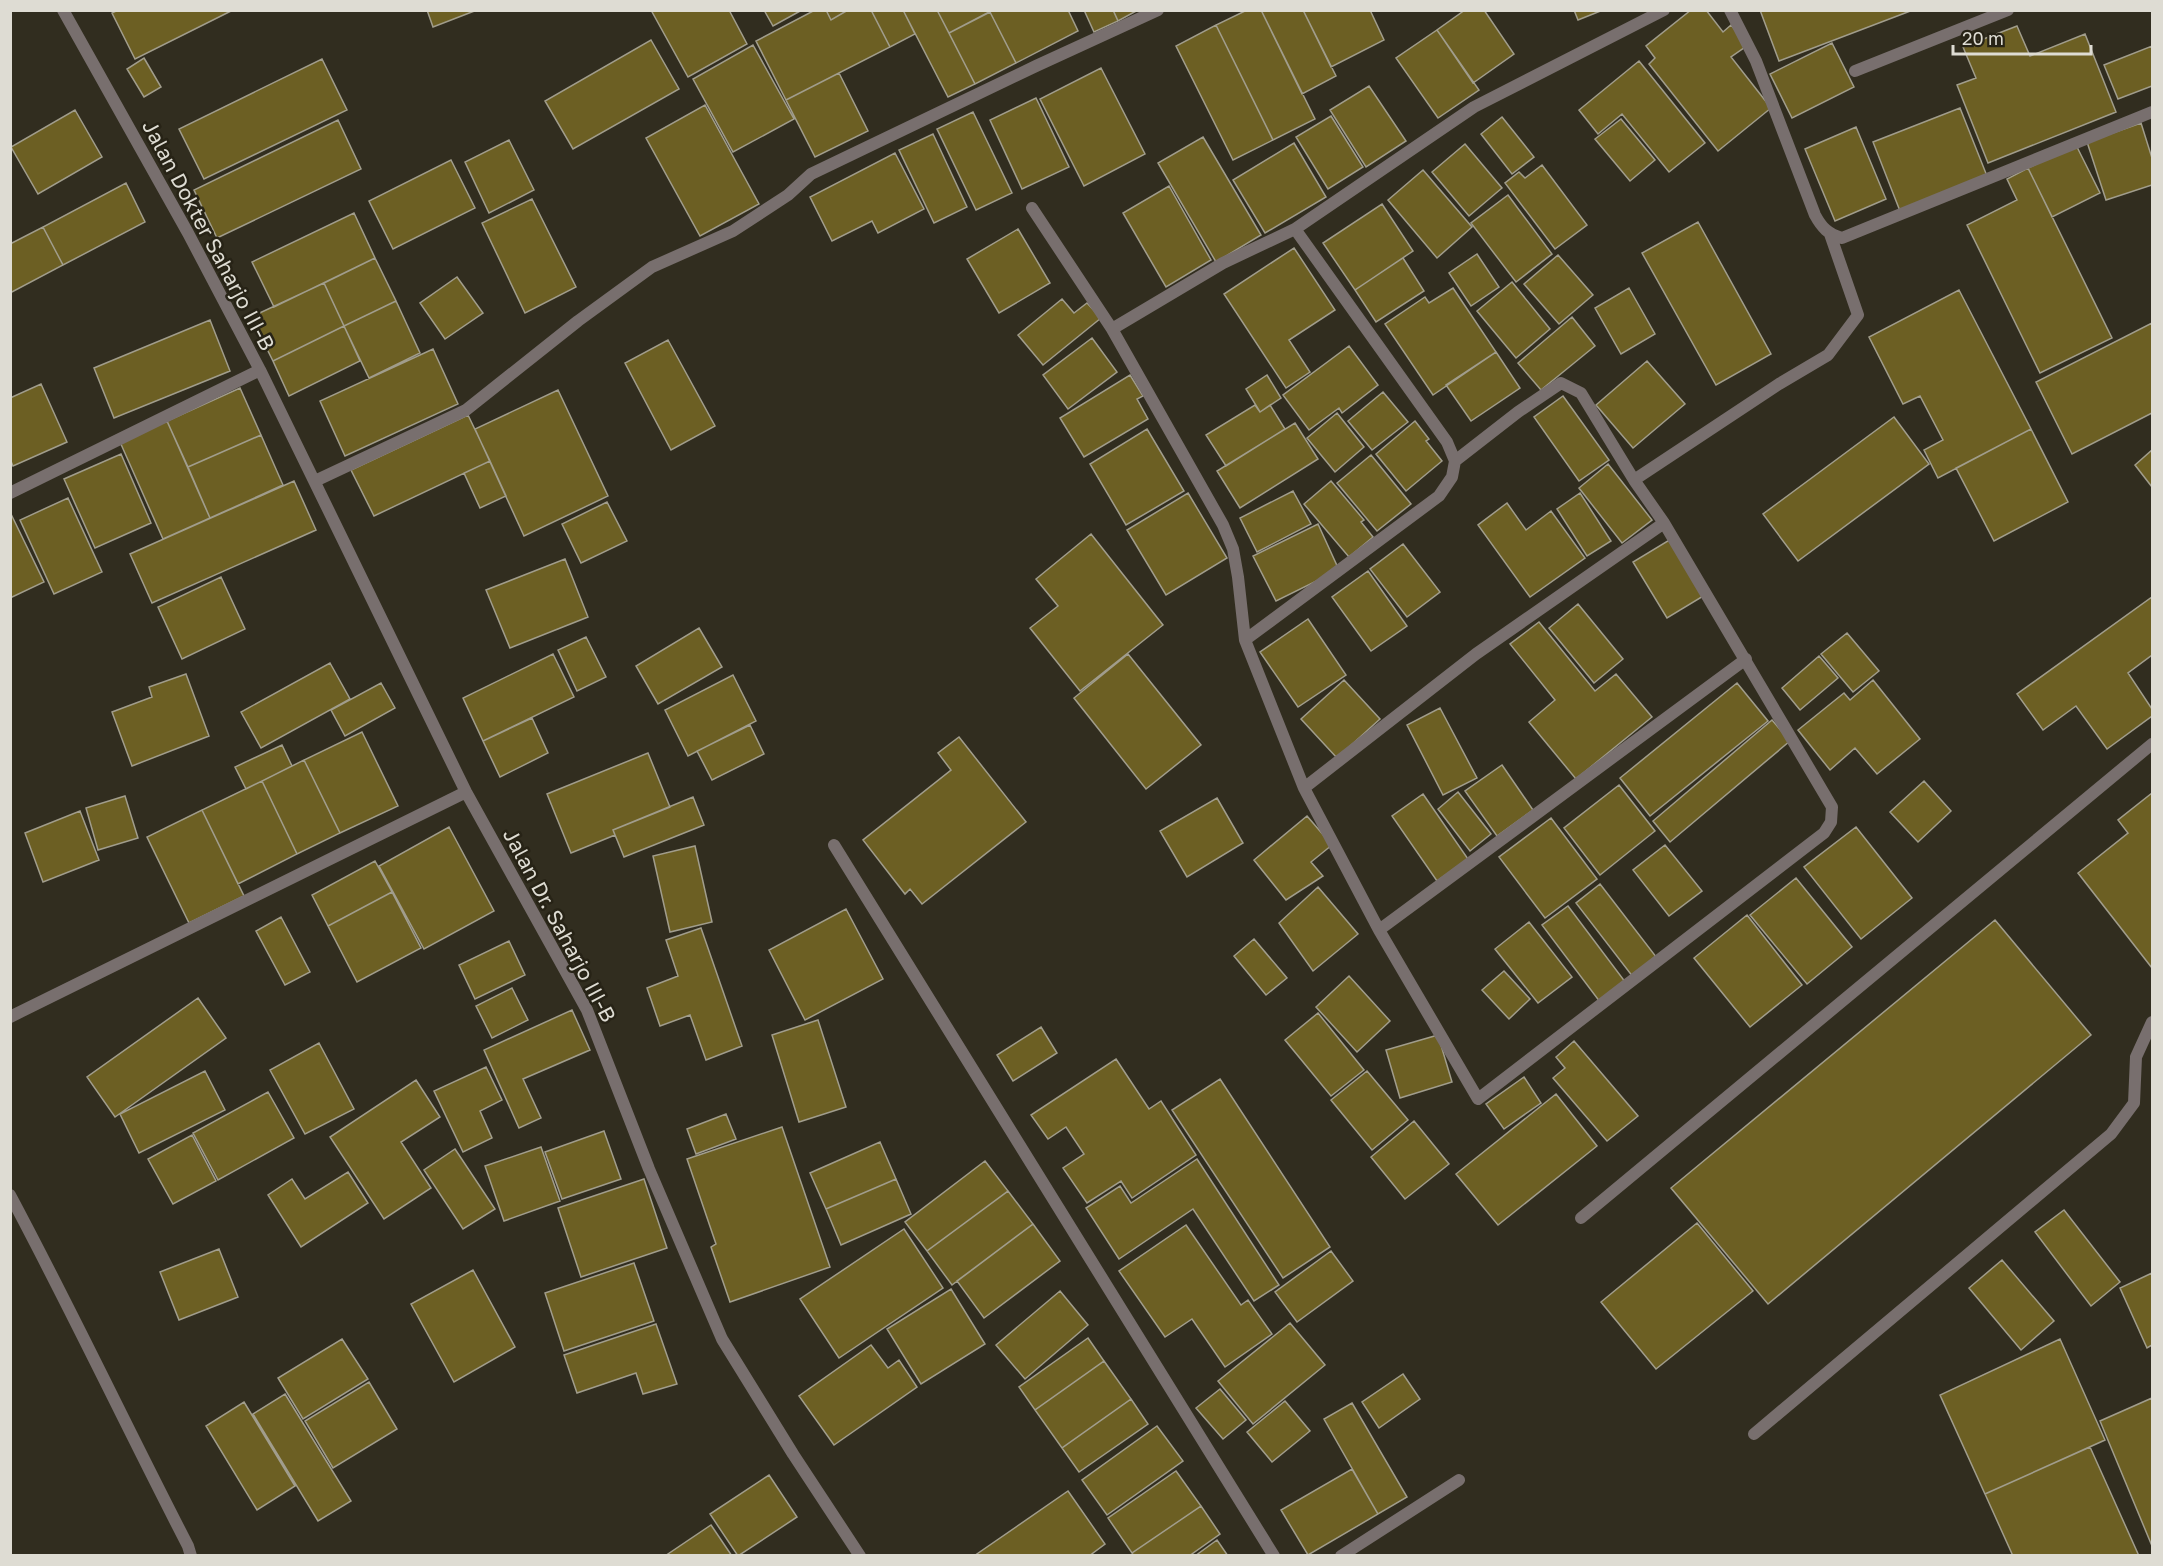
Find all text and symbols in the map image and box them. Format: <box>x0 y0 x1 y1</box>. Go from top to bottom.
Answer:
scale bar <box>1953 18 2091 56</box>
text: 20 m <box>1962 27 2004 49</box>
street label: Jalan Dokter Saharjo III-B <box>137 115 281 355</box>
street label: Jalan Dr. Saharjo III-B <box>498 824 622 1026</box>

